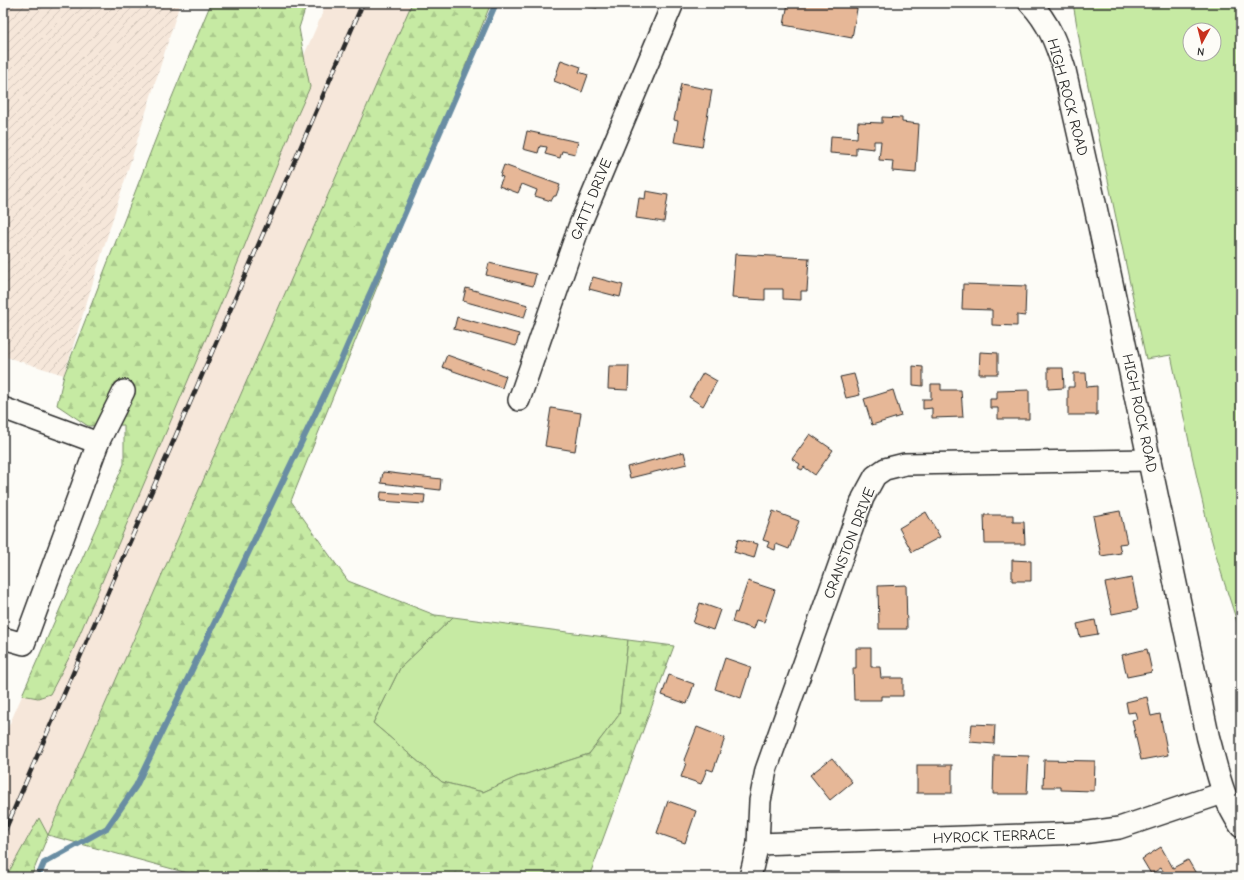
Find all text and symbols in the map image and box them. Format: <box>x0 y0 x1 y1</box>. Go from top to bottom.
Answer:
north arrow <box>1182 22 1222 62</box>
street label: HIGH ROCK ROAD <box>1044 36 1092 158</box>
text: N <box>1196 45 1205 58</box>
street label: GATTI DRIVE <box>566 156 616 242</box>
street label: HIGH ROCK ROAD <box>1119 352 1161 474</box>
street label: CRANSTON DRIVE <box>819 485 879 601</box>
street label: HYROCK TERRACE <box>932 825 1056 847</box>

